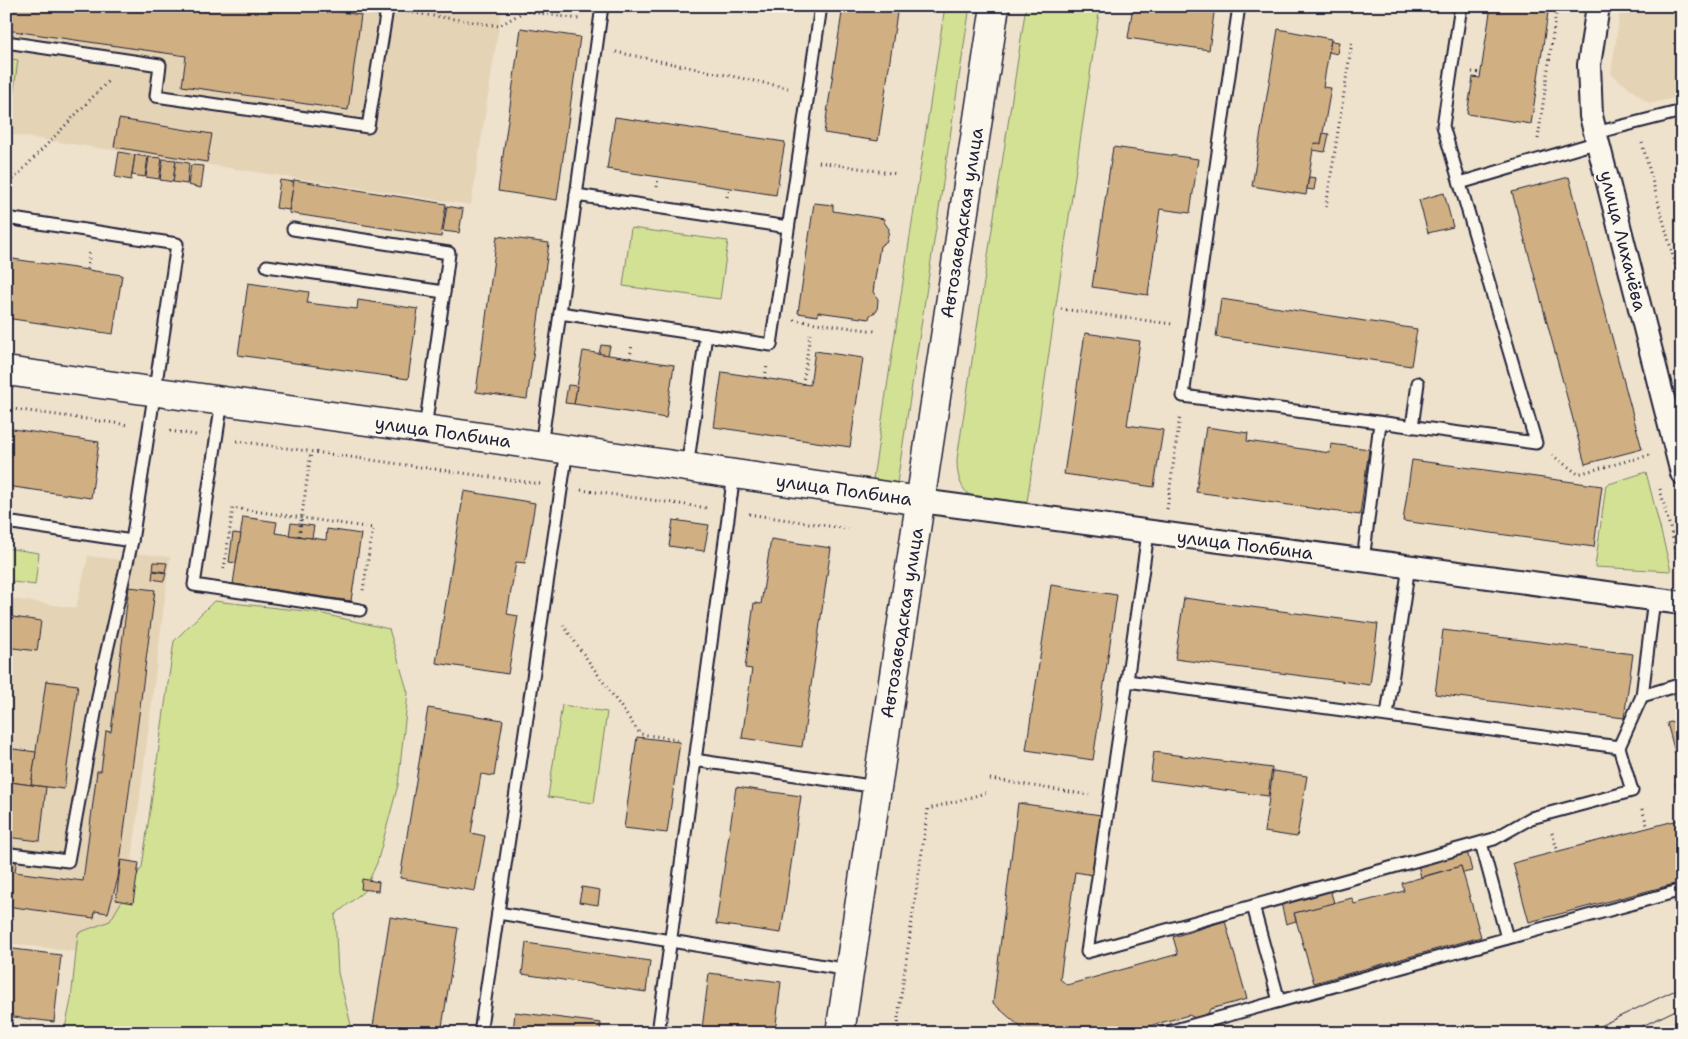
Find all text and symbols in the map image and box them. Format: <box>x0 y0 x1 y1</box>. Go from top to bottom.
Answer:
street label: Автозаводская улица <box>935 126 989 320</box>
street label: улица Лихачёва <box>1594 168 1652 314</box>
street label: улица Полбина <box>373 411 513 453</box>
street label: улица Полбина <box>774 469 914 511</box>
street label: улица Полбина <box>1175 525 1315 565</box>
street label: Автозаводская улица <box>875 526 929 720</box>

